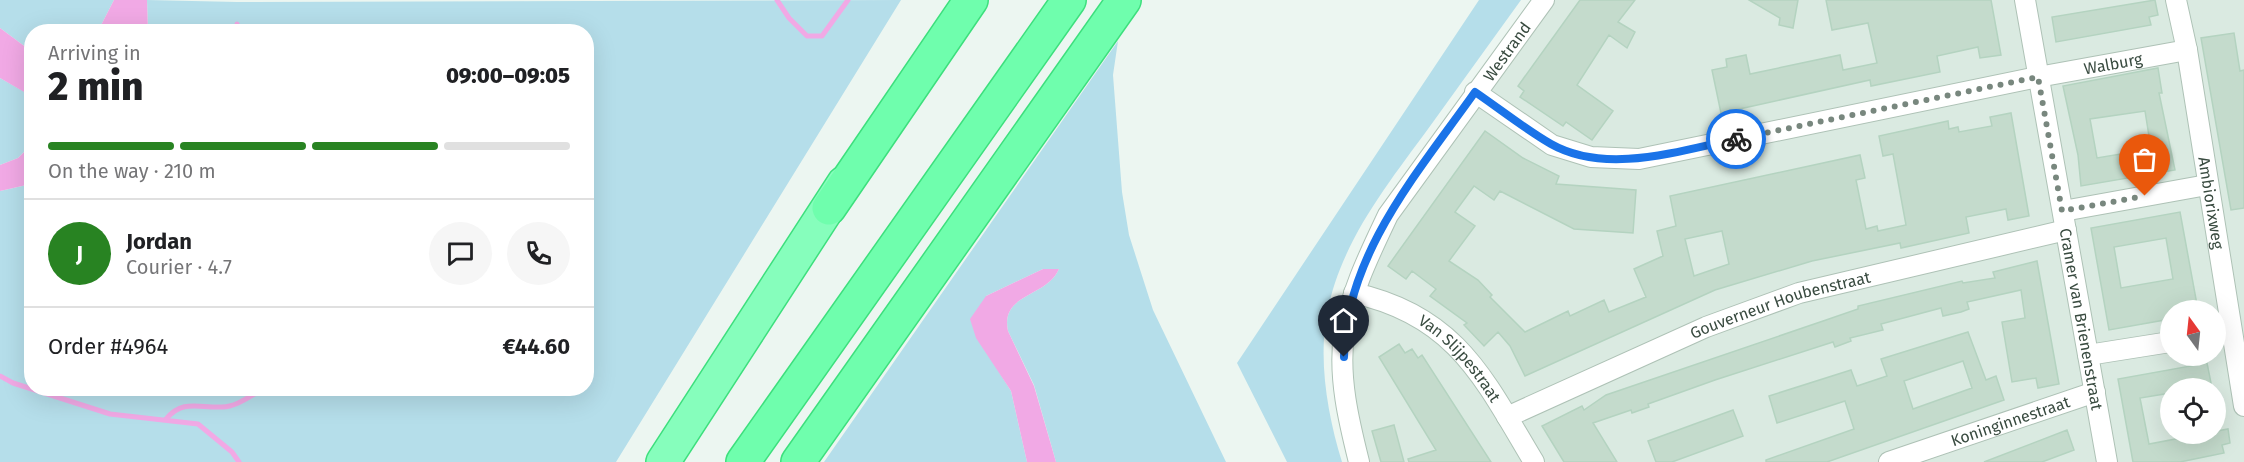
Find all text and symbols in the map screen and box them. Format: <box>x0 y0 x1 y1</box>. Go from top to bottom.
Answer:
street label: Westrand <box>1479 18 1534 85</box>
text: Arriving in <box>48 41 141 65</box>
street label: Walburg <box>2082 49 2145 78</box>
text: 09:00–09:05 <box>446 62 570 89</box>
text: 2 min <box>48 64 144 110</box>
courier <box>1706 109 1766 169</box>
icon: bike <box>1720 123 1753 156</box>
pin <box>2119 134 2170 196</box>
icon: bag <box>2128 143 2161 176</box>
street label: Ambiorixweg <box>2195 155 2228 251</box>
text: On the way · 210 m <box>48 159 216 183</box>
button: chat <box>429 222 492 285</box>
button: phone <box>507 222 570 285</box>
street label: Cramer van Brienenstraat <box>2056 226 2107 412</box>
text: Jordan <box>126 228 192 255</box>
text: J <box>76 240 83 267</box>
text: Courier · 4.7 <box>126 255 232 279</box>
street label: Gouverneur Houbenstraat <box>1687 267 1872 343</box>
pin <box>1318 295 1369 357</box>
north arrow <box>2160 300 2226 366</box>
map controls <box>2160 300 2226 444</box>
icon: home <box>1327 304 1360 337</box>
street label: Van Slijpestraat <box>1415 310 1505 406</box>
text: Order #4964 <box>48 333 168 360</box>
text: €44.60 <box>503 333 570 360</box>
button: locate <box>2160 378 2226 444</box>
street label: Koninginnestraat <box>1948 392 2072 450</box>

